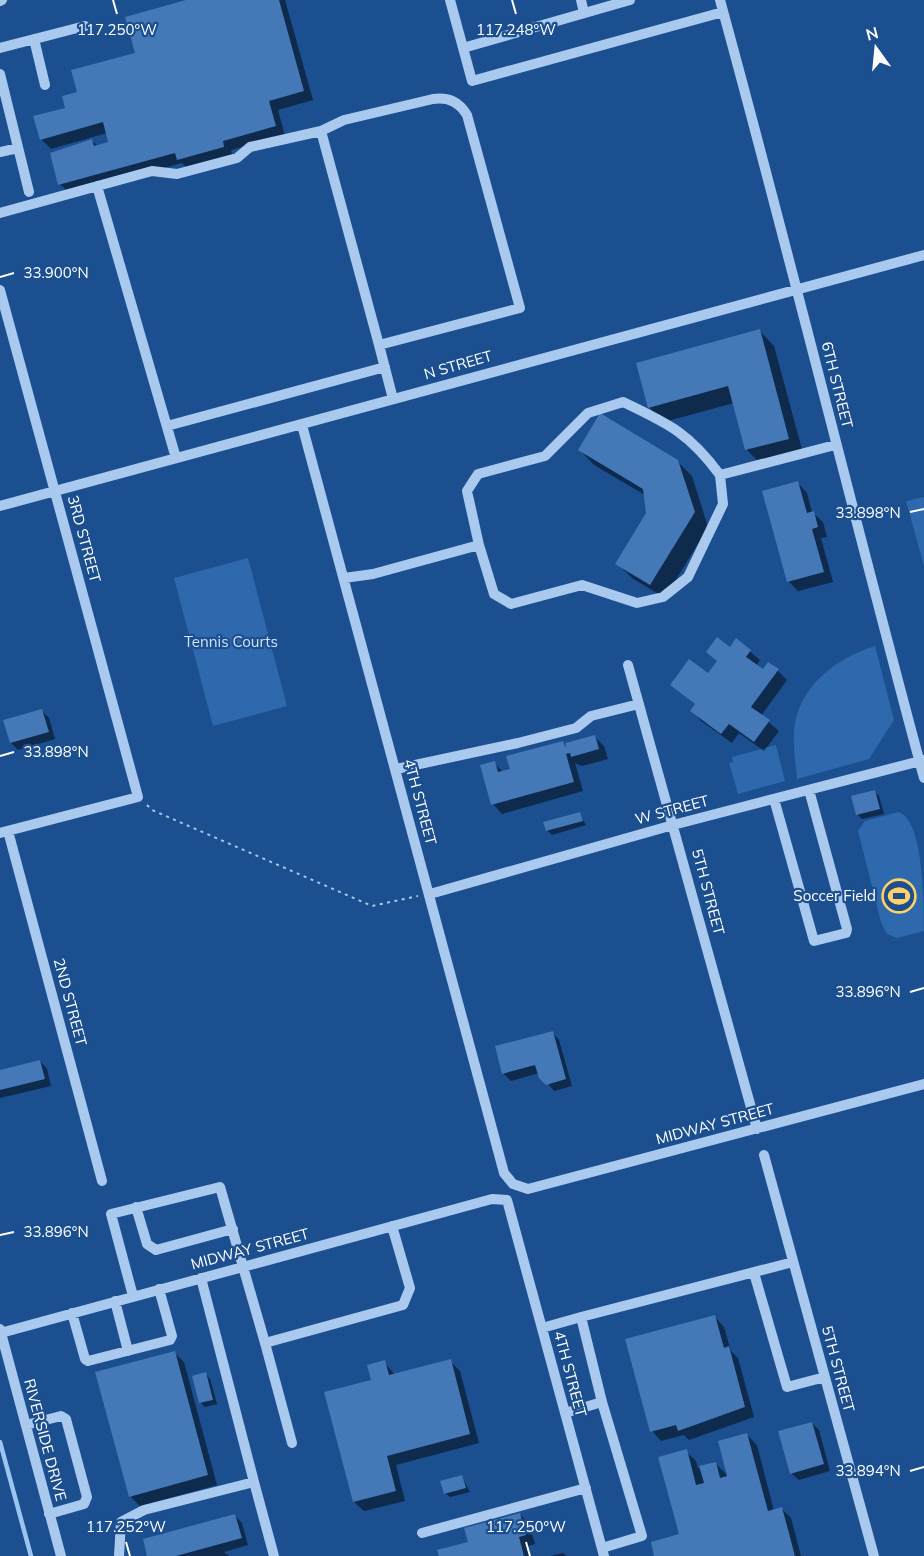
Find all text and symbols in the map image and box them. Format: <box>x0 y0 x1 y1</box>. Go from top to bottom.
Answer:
north arrow <box>846 18 906 78</box>
text: 117.250°W <box>77 20 157 39</box>
text: 117.248°W <box>476 20 556 39</box>
text: N <box>864 22 881 45</box>
text: 33.900°N <box>23 263 89 282</box>
street label: 6TH STREET <box>818 340 857 430</box>
street label: N STREET <box>422 346 494 383</box>
street label: 3RD STREET <box>64 493 105 585</box>
text: 33.898°N <box>835 503 901 522</box>
park label: Tennis Courts <box>184 632 278 651</box>
text: 33.898°N <box>23 742 89 761</box>
street label: 4TH STREET <box>400 757 441 847</box>
street label: W STREET <box>633 791 711 828</box>
street label: 5TH STREET <box>688 847 729 937</box>
sports icon: Soccer Field <box>881 878 917 914</box>
place label: Soccer Field <box>793 886 876 905</box>
street label: 2ND STREET <box>50 956 91 1048</box>
text: 33.896°N <box>835 982 901 1001</box>
street label: MIDWAY STREET <box>654 1099 776 1148</box>
text: 33.896°N <box>23 1222 89 1241</box>
street label: MIDWAY STREET <box>189 1224 311 1273</box>
street label: 5TH STREET <box>818 1324 859 1414</box>
street label: 4TH STREET <box>550 1329 591 1419</box>
street label: RIVERSIDE DRIVE <box>20 1377 71 1503</box>
text: 33.894°N <box>835 1461 901 1480</box>
text: 117.252°W <box>86 1517 166 1536</box>
text: 117.250°W <box>486 1517 566 1536</box>

